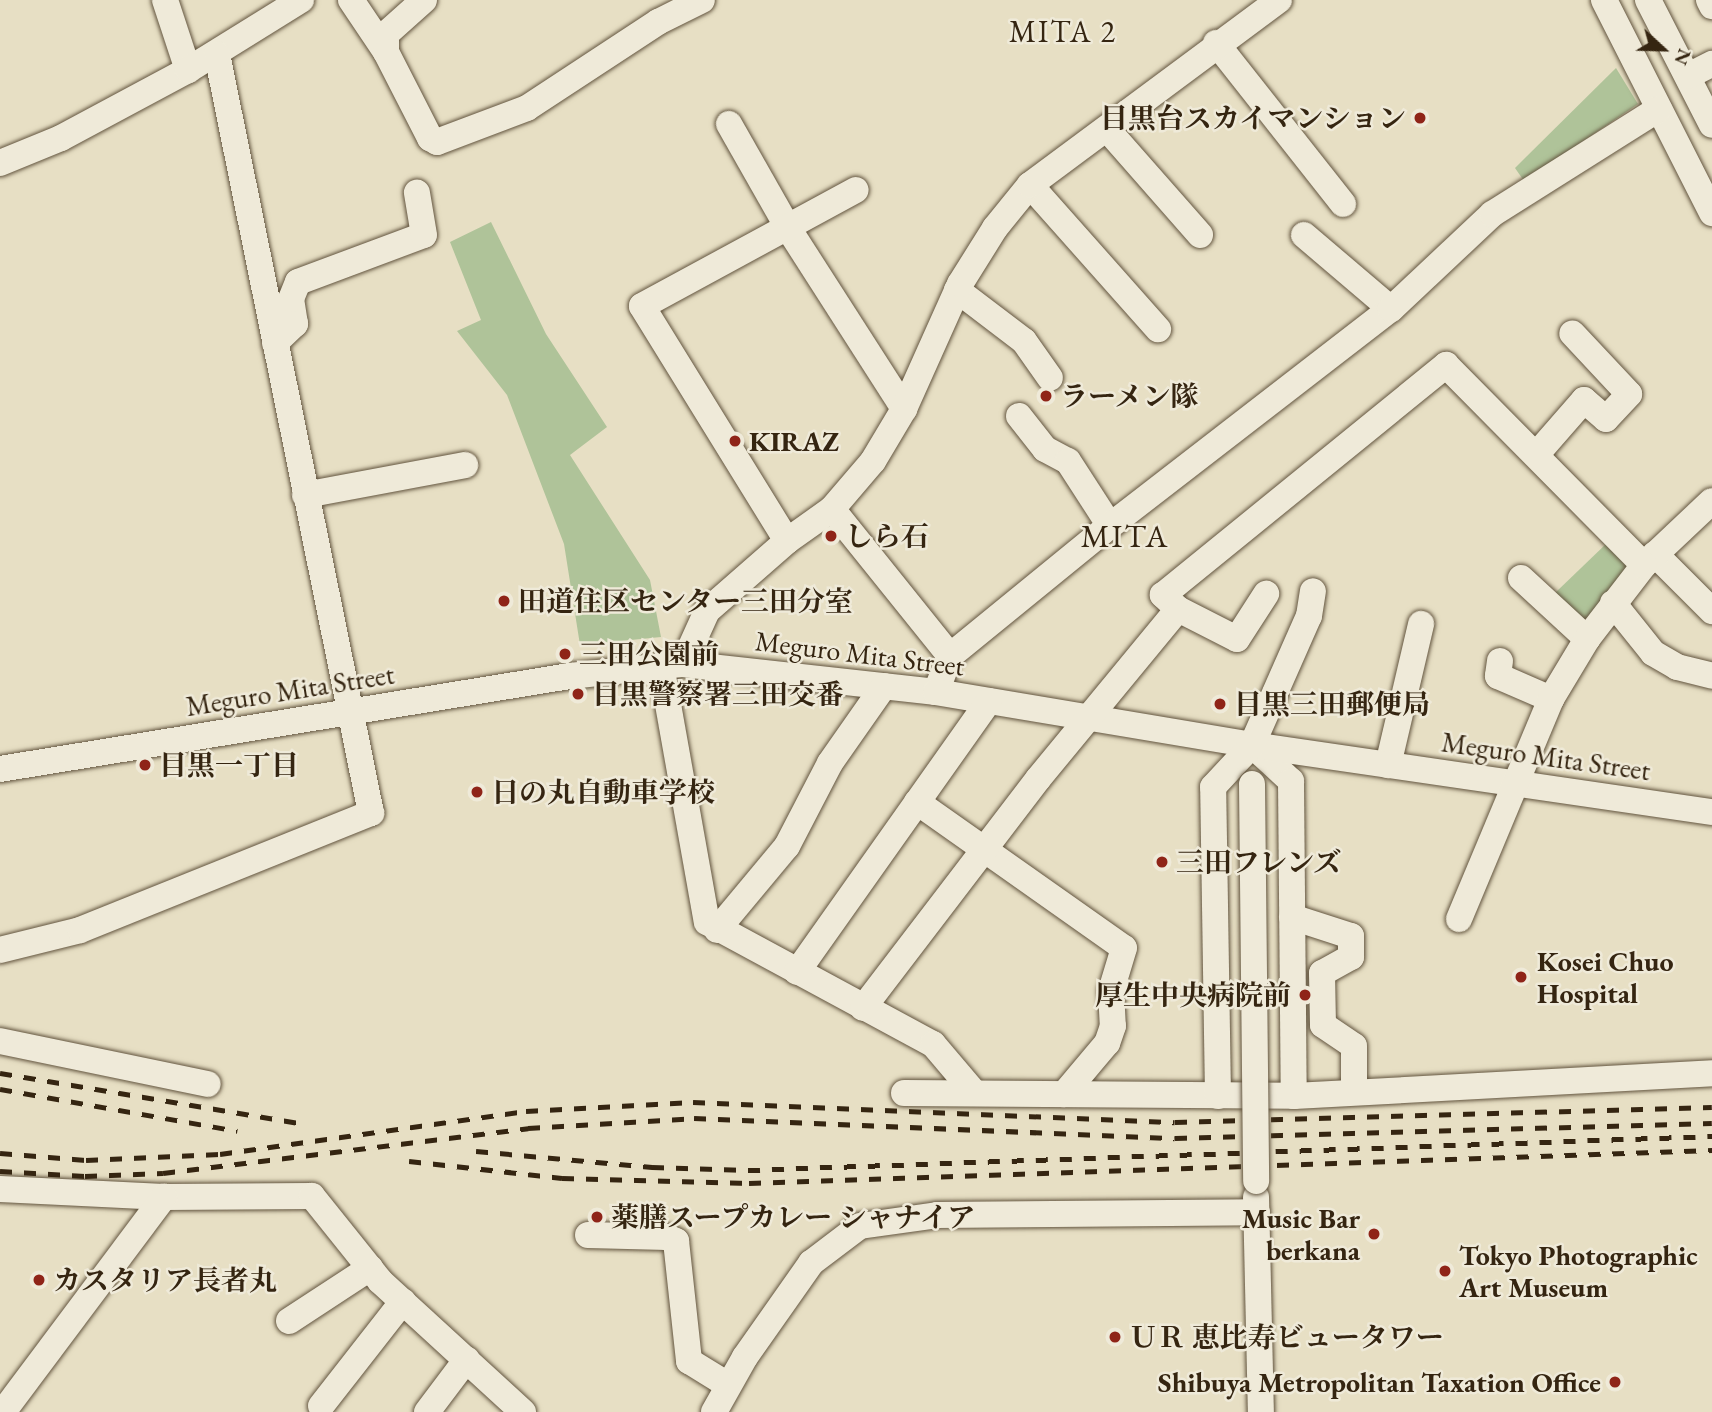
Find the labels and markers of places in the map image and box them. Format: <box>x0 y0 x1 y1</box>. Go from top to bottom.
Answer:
place label: 目黒台スカイマンション <box>1098 101 1406 135</box>
marker: 目黒台スカイマンション <box>1412 110 1428 126</box>
place label: ラーメン隊 <box>1060 379 1200 413</box>
marker: ラーメン隊 <box>1038 388 1054 404</box>
place label: KIRAZ <box>749 424 839 458</box>
marker: KIRAZ <box>727 433 743 449</box>
place label: しら石 <box>845 519 929 553</box>
marker: しら石 <box>823 528 839 544</box>
place label: 田道住区センター三田分室 <box>518 584 854 618</box>
marker: 田道住区センター三田分室 <box>496 593 512 609</box>
place label: 三田公園前 <box>579 637 719 671</box>
marker: 三田公園前 <box>557 646 573 662</box>
place label: 目黒警察署三田交番 <box>592 677 844 711</box>
marker: 目黒警察署三田交番 <box>570 686 586 702</box>
place label: 目黒三田郵便局 <box>1234 687 1430 721</box>
marker: 目黒三田郵便局 <box>1212 696 1228 712</box>
place label: 目黒一丁目 <box>159 748 299 782</box>
marker: 目黒一丁目 <box>137 757 153 773</box>
place label: 日の丸自動車学校 <box>491 775 715 809</box>
marker: 日の丸自動車学校 <box>469 784 485 800</box>
place label: 三田フレンズ <box>1176 845 1344 879</box>
marker: 三田フレンズ <box>1154 854 1170 870</box>
place label: Kosei Chuo Hospital <box>1537 944 1674 1010</box>
marker: Kosei Chuo Hospital <box>1511 967 1531 987</box>
place label: 厚生中央病院前 <box>1095 978 1291 1012</box>
marker: 厚生中央病院前 <box>1297 987 1313 1003</box>
place label: 薬膳スープカレー シャナイア <box>611 1200 980 1234</box>
place label: Music Bar berkana <box>1242 1201 1360 1267</box>
marker: 薬膳スープカレー シャナイア <box>589 1209 605 1225</box>
marker: Music Bar berkana <box>1366 1226 1382 1242</box>
place label: Tokyo Photographic Art Museum <box>1459 1238 1698 1304</box>
place label: カスタリア長者丸 <box>53 1263 277 1297</box>
marker: Tokyo Photographic Art Museum <box>1437 1263 1453 1279</box>
marker: カスタリア長者丸 <box>31 1272 47 1288</box>
place label: ＵＲ 恵比寿ビュータワー <box>1129 1320 1444 1354</box>
marker: ＵＲ 恵比寿ビュータワー <box>1107 1329 1123 1345</box>
place label: Shibuya Metropolitan Taxation Office <box>1158 1365 1601 1399</box>
marker: Shibuya Metropolitan Taxation Office <box>1607 1374 1623 1390</box>

